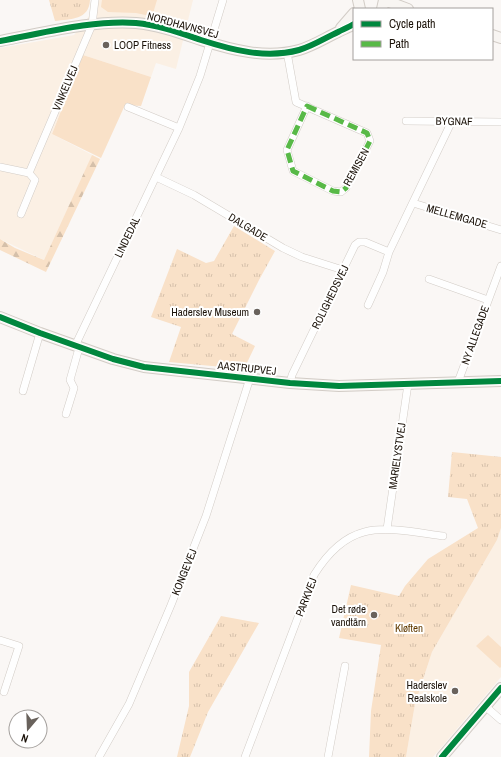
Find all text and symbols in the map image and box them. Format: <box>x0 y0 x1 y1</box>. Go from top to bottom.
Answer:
legend <box>353 8 493 60</box>
street label: NORDHAVNSVEJ <box>146 9 220 41</box>
text: Cycle path <box>389 16 436 32</box>
text: Path <box>389 36 409 52</box>
place label: LOOP Fitness <box>114 38 171 52</box>
marker: LOOP Fitness <box>101 40 111 50</box>
street label: VINKELVEJ <box>49 63 81 113</box>
street label: BYGNAF <box>435 114 473 128</box>
street label: REMISEN <box>340 146 372 188</box>
street label: MELLEMGADE <box>425 201 489 231</box>
street label: DALGADE <box>226 210 270 244</box>
street label: LINDEDAL <box>111 214 143 260</box>
street label: ROLIGHEDSVEJ <box>308 263 352 331</box>
street label: NY ALLEGADE <box>458 303 492 367</box>
place label: Haderslev Museum <box>171 305 249 319</box>
marker: Haderslev Museum <box>252 307 262 317</box>
street label: AASTRUPVEJ <box>216 358 277 378</box>
street label: MARIELYSTVEJ <box>385 422 409 490</box>
street label: KONGEVEJ <box>168 547 200 597</box>
street label: PARKVEJ <box>292 576 320 618</box>
place label: Det røde vandtårn <box>331 602 366 629</box>
marker: Det røde vandtårn <box>369 610 379 620</box>
park label: Kløften <box>395 621 423 635</box>
place label: Haderslev Realskole <box>406 678 447 705</box>
marker: Haderslev Realskole <box>450 686 460 696</box>
north arrow <box>8 709 48 749</box>
text: N <box>19 731 30 746</box>

